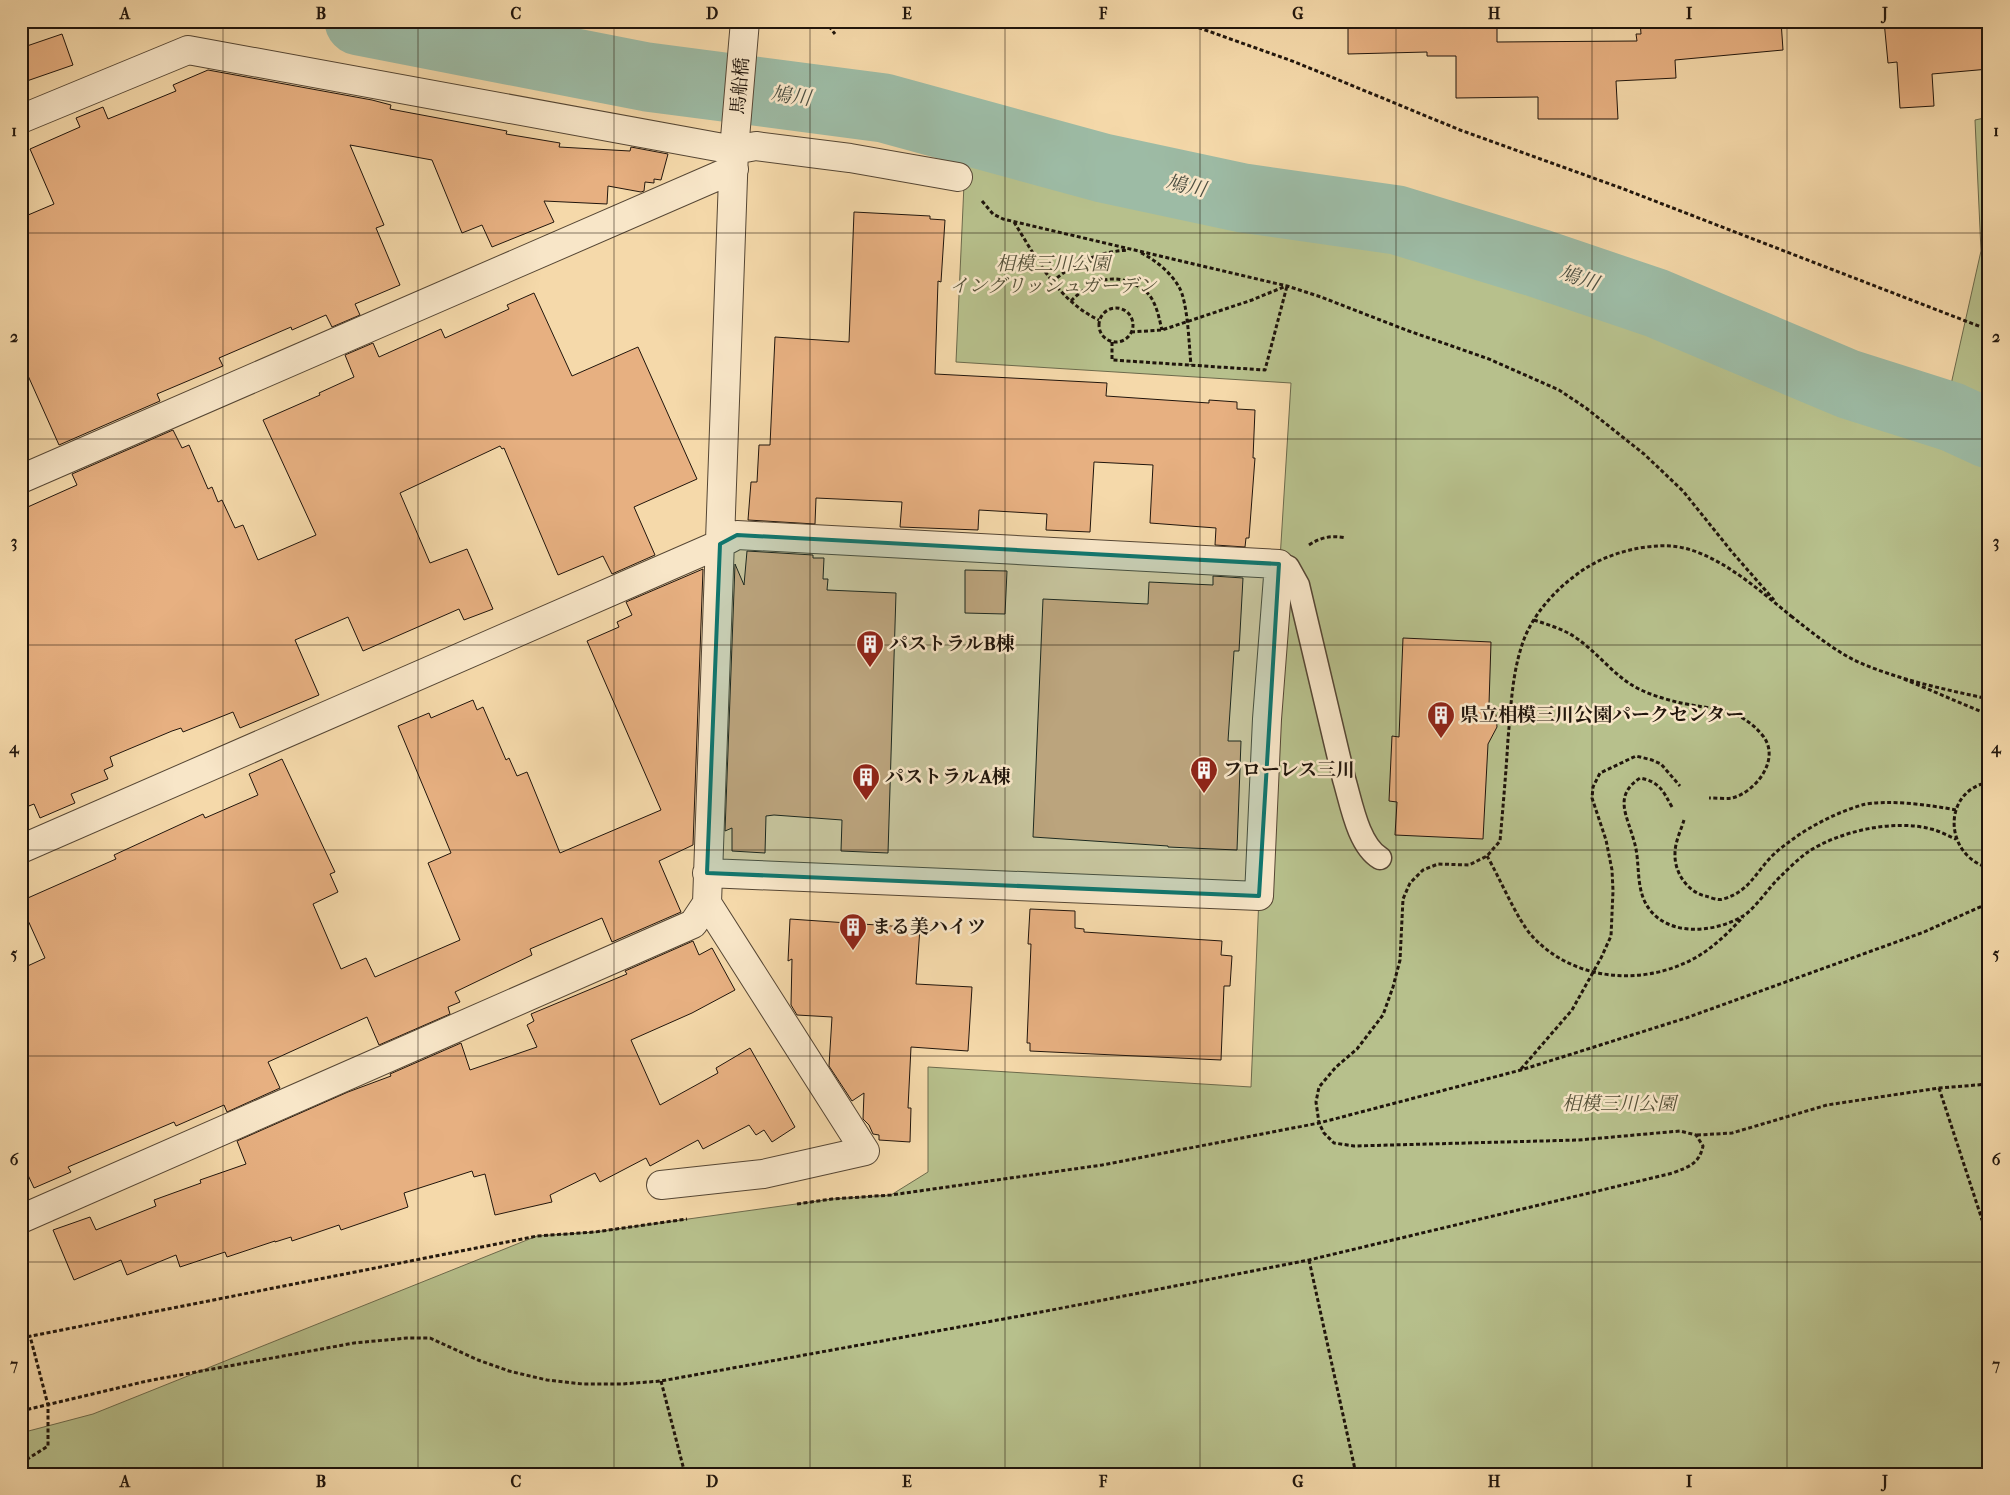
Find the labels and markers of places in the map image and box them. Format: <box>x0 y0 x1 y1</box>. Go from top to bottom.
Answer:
building icon: パストラルB棟 <box>855 629 885 668</box>
place label: パストラルB棟 <box>889 633 1015 655</box>
building icon: 県立相模三川公園パークセンター <box>1426 700 1456 739</box>
place label: 県立相模三川公園パークセンター <box>1460 704 1744 726</box>
building icon: フローレス三川 <box>1189 755 1219 794</box>
place label: フローレス三川 <box>1223 759 1355 781</box>
building icon: パストラルA棟 <box>851 762 881 801</box>
place label: パストラルA棟 <box>885 766 1011 788</box>
building icon: まる美ハイツ <box>838 912 868 951</box>
place label: まる美ハイツ <box>872 916 986 938</box>

